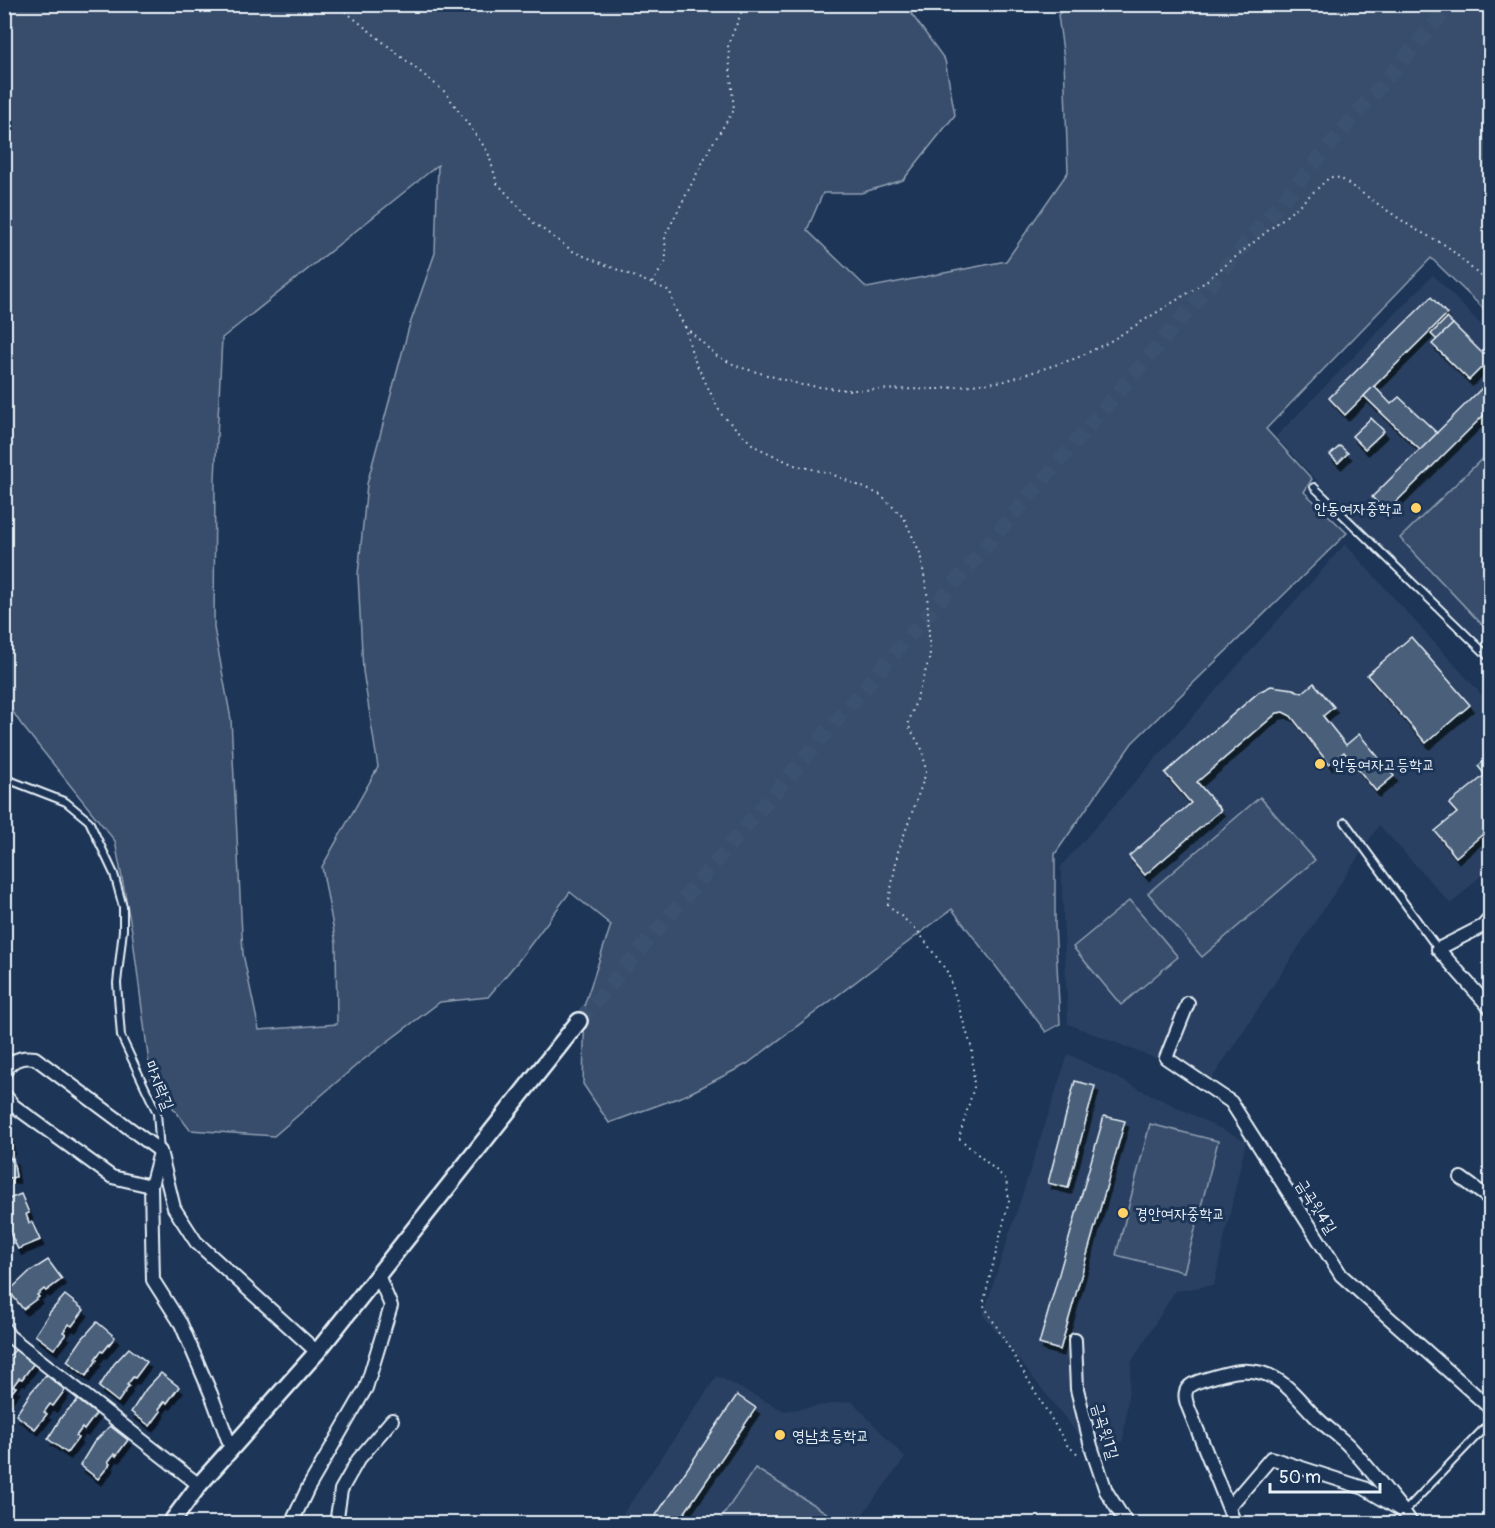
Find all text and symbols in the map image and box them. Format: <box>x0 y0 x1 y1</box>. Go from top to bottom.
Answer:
place label: 안동여자중학교 <box>1314 499 1404 519</box>
marker: 안동여자중학교 <box>1409 501 1423 515</box>
place label: 안동여자고등학교 <box>1332 755 1435 775</box>
marker: 안동여자고등학교 <box>1313 757 1327 771</box>
street label: 마지락길 <box>140 1058 178 1113</box>
street label: 금곡윗4길 <box>1292 1175 1341 1238</box>
place label: 경안여자중학교 <box>1135 1204 1225 1224</box>
marker: 경안여자중학교 <box>1116 1206 1130 1220</box>
street label: 금곡윗1길 <box>1087 1401 1123 1462</box>
place label: 영남초등학교 <box>792 1426 869 1446</box>
marker: 영남초등학교 <box>773 1428 787 1442</box>
scale bar <box>1270 1456 1380 1494</box>
text: 50 m <box>1279 1466 1321 1489</box>

